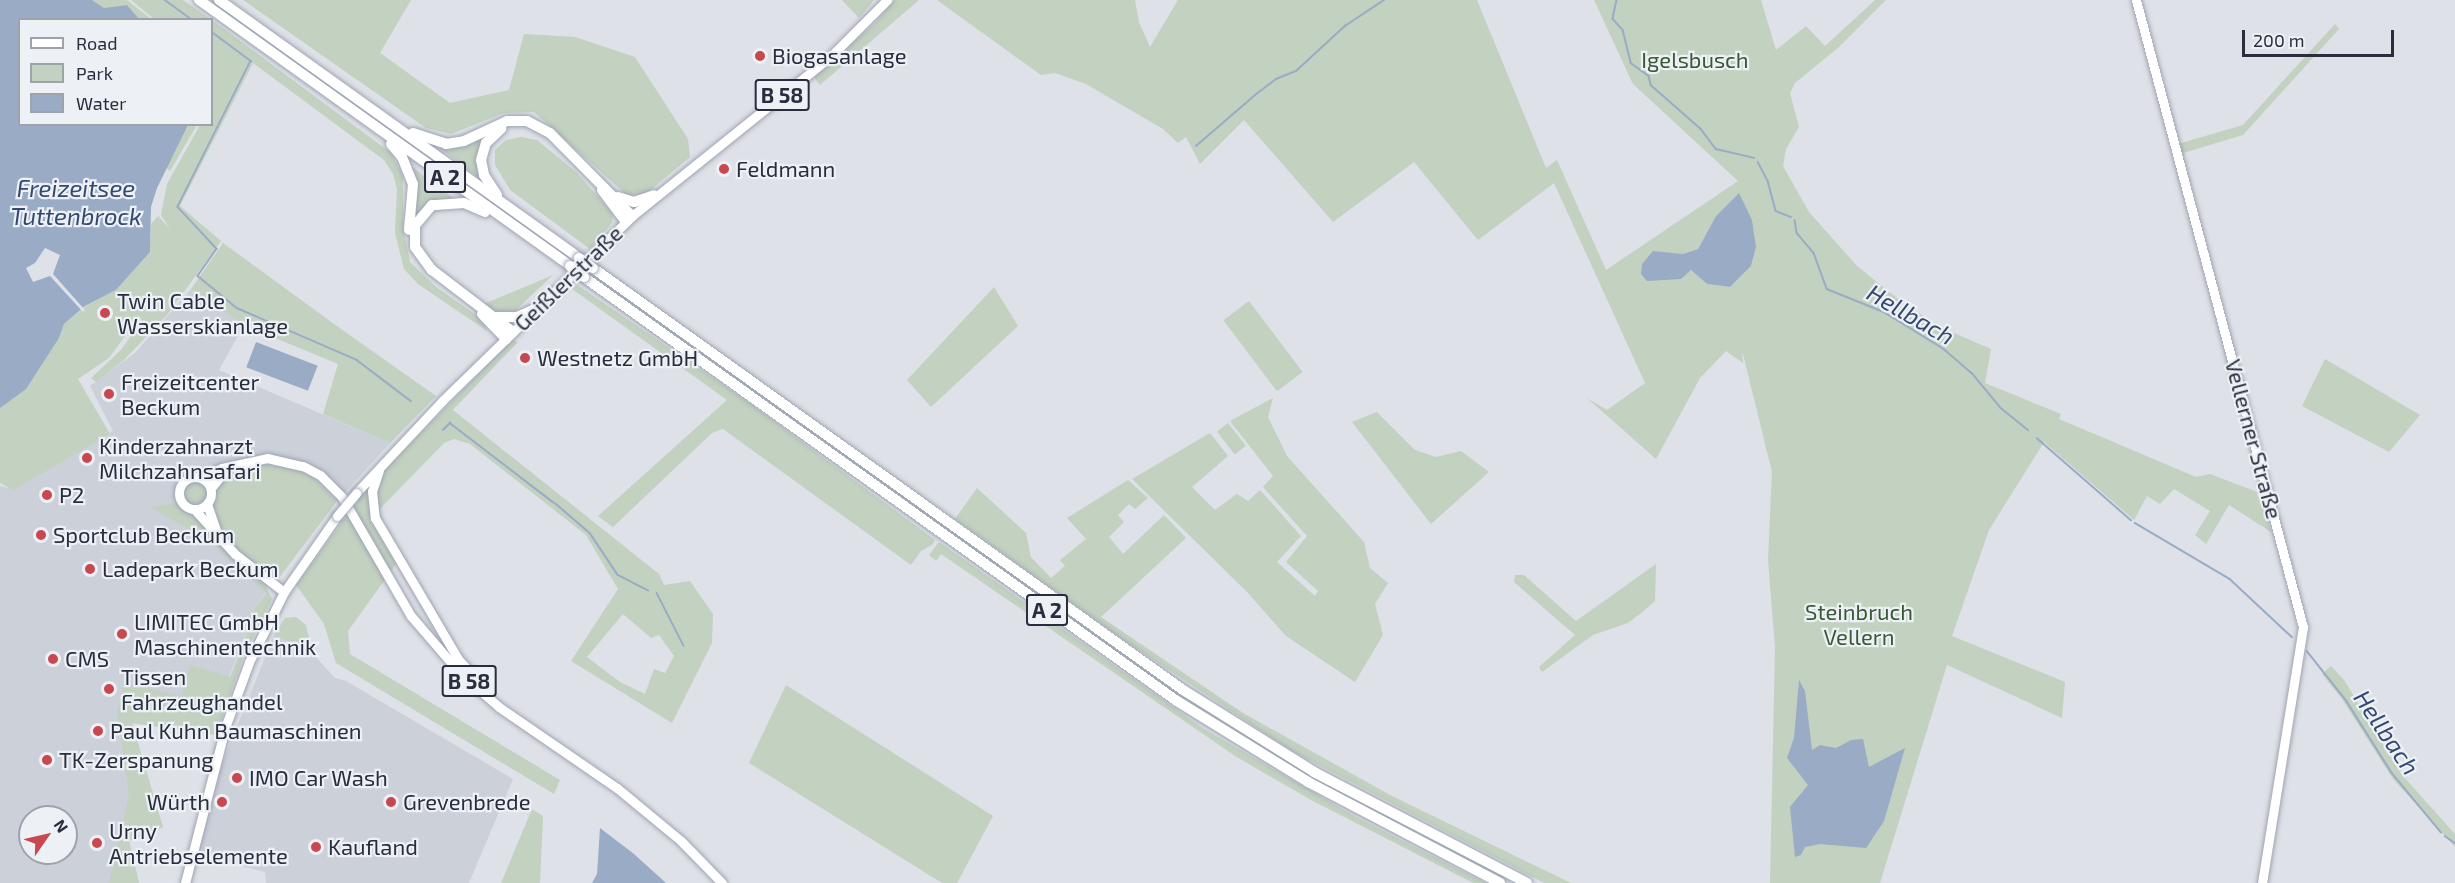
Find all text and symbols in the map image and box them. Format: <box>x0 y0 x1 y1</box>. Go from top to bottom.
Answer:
legend <box>18 18 213 126</box>
scale bar <box>2245 18 2396 56</box>
text: 200 m <box>2253 29 2305 51</box>
text: Road <box>76 32 117 54</box>
place label: Biogasanlage <box>772 43 906 69</box>
park label: Igelsbusch <box>1641 47 1749 73</box>
marker: Biogasanlage <box>753 49 767 63</box>
text: Park <box>76 62 113 84</box>
road number: B 58 <box>754 77 810 113</box>
text: Water <box>76 92 126 114</box>
place label: Feldmann <box>736 156 835 182</box>
road number: A 2 <box>422 159 468 195</box>
marker: Feldmann <box>717 162 731 176</box>
water label: Freizeitsee Tuttenbrock <box>10 174 142 230</box>
street label: Geißlerstraße <box>508 220 628 336</box>
water label: Hellbach <box>1862 278 1960 350</box>
place label: Twin Cable Wasserskianlage <box>117 287 288 338</box>
marker: Twin Cable Wasserskianlage <box>98 306 112 320</box>
place label: Westnetz GmbH <box>537 345 698 371</box>
marker: Westnetz GmbH <box>518 351 532 365</box>
street label: Vellerner Straße <box>2220 356 2288 522</box>
place label: Freizeitcenter Beckum <box>121 368 259 420</box>
marker: Freizeitcenter Beckum <box>102 387 116 401</box>
place label: Kinderzahnarzt Milchzahnsafari <box>99 432 261 484</box>
marker: Kinderzahnarzt Milchzahnsafari <box>80 451 94 465</box>
place label: P2 <box>59 482 84 508</box>
marker: P2 <box>40 488 54 502</box>
place label: Sportclub Beckum <box>53 522 234 548</box>
marker: Sportclub Beckum <box>34 528 48 542</box>
place label: Ladepark Beckum <box>102 556 279 582</box>
marker: Ladepark Beckum <box>83 562 97 576</box>
road number: A 2 <box>1024 592 1070 628</box>
park label: Steinbruch Vellern <box>1805 598 1913 650</box>
place label: LIMITEC GmbH Maschinentechnik <box>134 608 316 660</box>
marker: LIMITEC GmbH Maschinentechnik <box>115 627 129 641</box>
place label: CMS <box>65 646 109 672</box>
marker: CMS <box>46 652 60 666</box>
place label: Tissen Fahrzeughandel <box>121 663 282 714</box>
road number: B 58 <box>440 663 498 699</box>
marker: Tissen Fahrzeughandel <box>102 682 116 696</box>
water label: Hellbach <box>2348 684 2426 780</box>
place label: Paul Kuhn Baumaschinen <box>110 718 362 744</box>
marker: Paul Kuhn Baumaschinen <box>91 724 105 738</box>
place label: TK-Zerspanung <box>59 747 214 773</box>
marker: TK-Zerspanung <box>40 753 54 767</box>
place label: IMO Car Wash <box>249 765 389 791</box>
marker: IMO Car Wash <box>230 771 244 785</box>
place label: Würth <box>147 789 210 815</box>
place label: Grevenbrede <box>403 789 531 815</box>
marker: Würth <box>215 795 229 809</box>
marker: Grevenbrede <box>384 795 398 809</box>
north arrow <box>18 805 78 865</box>
text: N <box>51 816 73 836</box>
place label: Urny Antriebselemente <box>109 817 288 868</box>
place label: Kaufland <box>328 834 418 860</box>
marker: Urny Antriebselemente <box>90 836 104 850</box>
marker: Kaufland <box>309 840 323 854</box>

